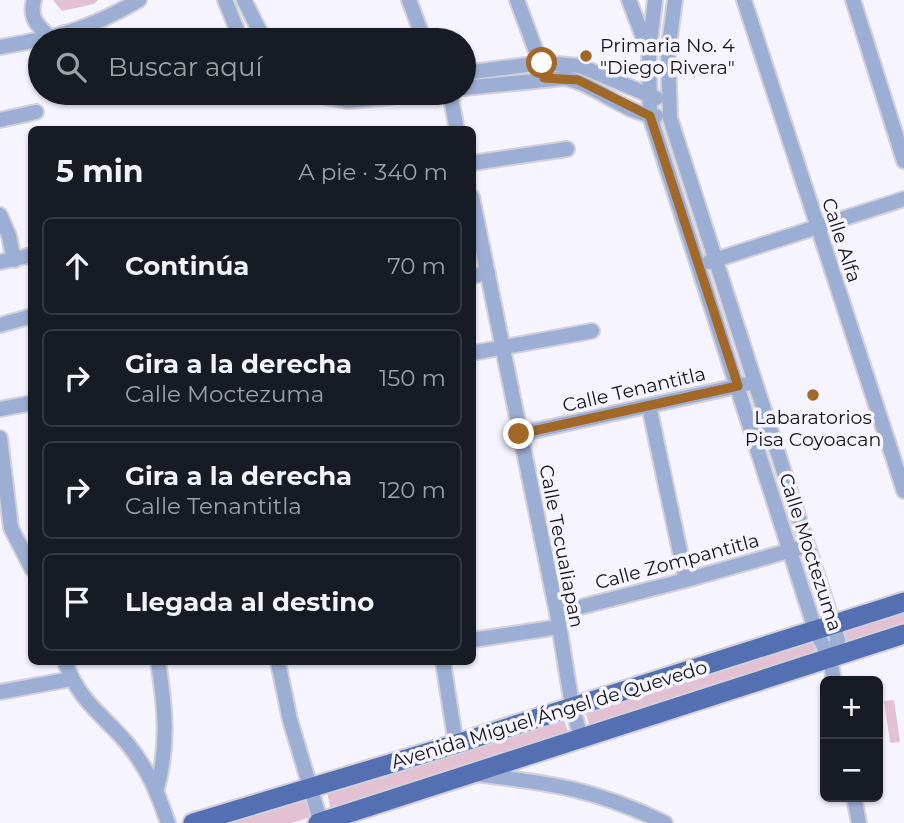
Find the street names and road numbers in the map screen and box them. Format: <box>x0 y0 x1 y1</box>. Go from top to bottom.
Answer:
street label: Calle Alfa <box>817 195 866 285</box>
street label: Calle Tenantitla <box>560 362 708 417</box>
street label: Calle Tecualiapan <box>534 463 589 630</box>
street label: Calle Moctezuma <box>774 470 847 634</box>
street label: Calle Zompantitla <box>593 529 762 594</box>
street label: Avenida Miguel Ángel de Quevedo <box>389 655 710 774</box>

